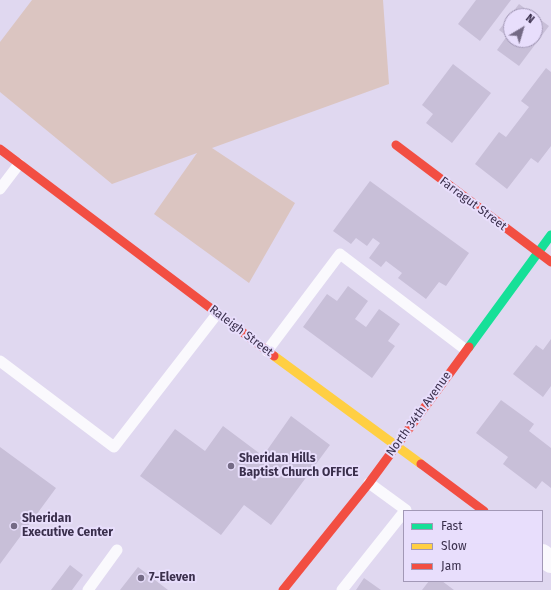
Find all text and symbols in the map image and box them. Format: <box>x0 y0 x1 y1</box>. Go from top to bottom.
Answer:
north arrow <box>503 8 543 48</box>
text: N <box>523 12 537 26</box>
street label: Farragut Street <box>437 174 509 234</box>
street label: Raleigh Street <box>206 302 276 360</box>
street label: North 34th Avenue <box>383 369 455 459</box>
place label: Sheridan Hills Baptist Church OFFICE <box>239 452 359 480</box>
marker: Sheridan Hills Baptist Church OFFICE <box>226 461 236 471</box>
legend <box>403 510 543 582</box>
place label: Sheridan Executive Center <box>22 512 113 540</box>
text: Fast <box>441 519 463 533</box>
marker: Sheridan Executive Center <box>9 521 19 531</box>
text: Slow <box>441 539 467 553</box>
text: Jam <box>441 559 461 573</box>
place label: 7-Eleven <box>149 571 195 585</box>
marker: 7-Eleven <box>136 573 146 583</box>

